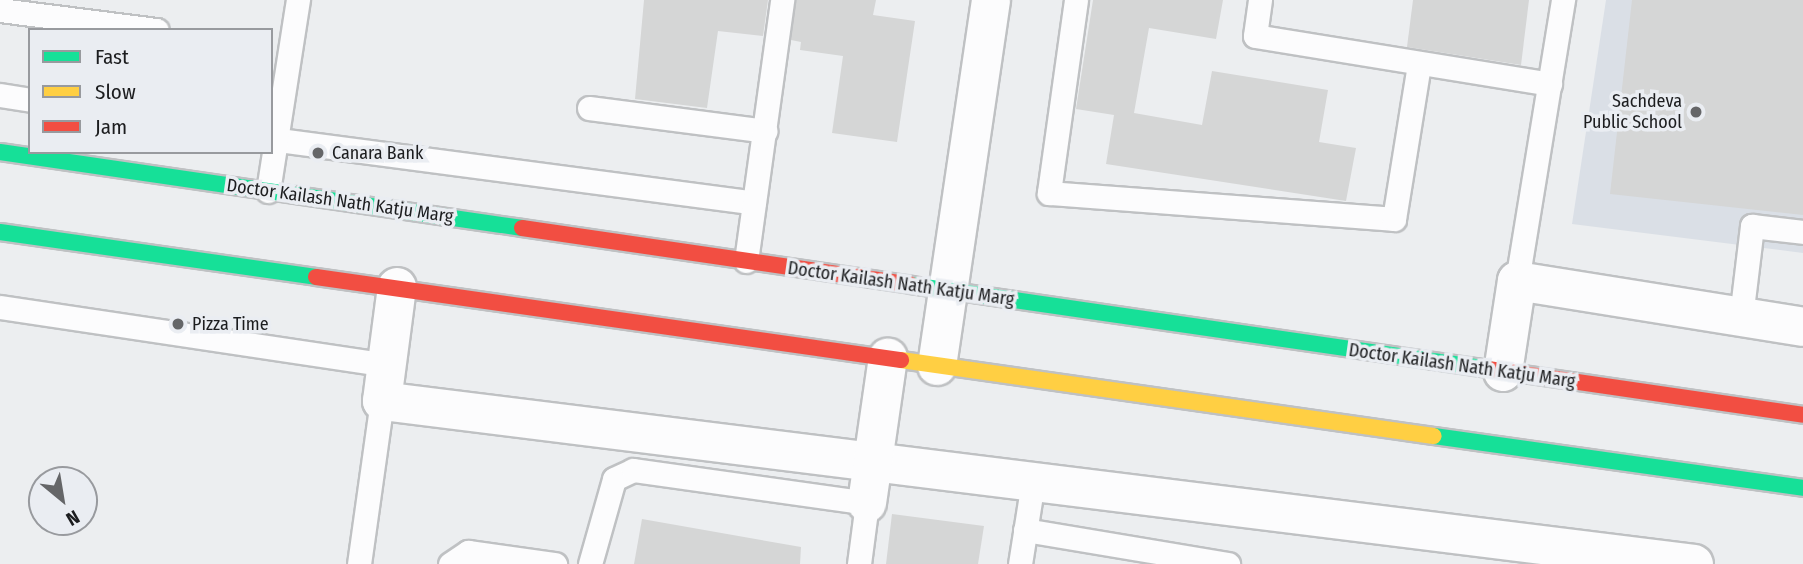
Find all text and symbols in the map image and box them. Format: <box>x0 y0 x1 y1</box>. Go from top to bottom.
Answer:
legend <box>28 28 273 154</box>
text: Fast <box>95 44 129 70</box>
text: Slow <box>95 79 136 105</box>
place label: Sachdeva Public School <box>1583 91 1682 134</box>
marker: Sachdeva Public School <box>1688 104 1704 120</box>
text: Jam <box>95 114 127 140</box>
place label: Canara Bank <box>332 142 423 164</box>
marker: Canara Bank <box>310 145 326 161</box>
street label: Doctor Kailash Nath Katju Marg <box>225 174 455 228</box>
street label: Doctor Kailash Nath Katju Marg <box>786 257 1016 311</box>
place label: Pizza Time <box>192 313 269 335</box>
marker: Pizza Time <box>170 316 186 332</box>
street label: Doctor Kailash Nath Katju Marg <box>1347 339 1577 393</box>
north arrow <box>28 466 98 536</box>
text: N <box>62 505 83 531</box>

